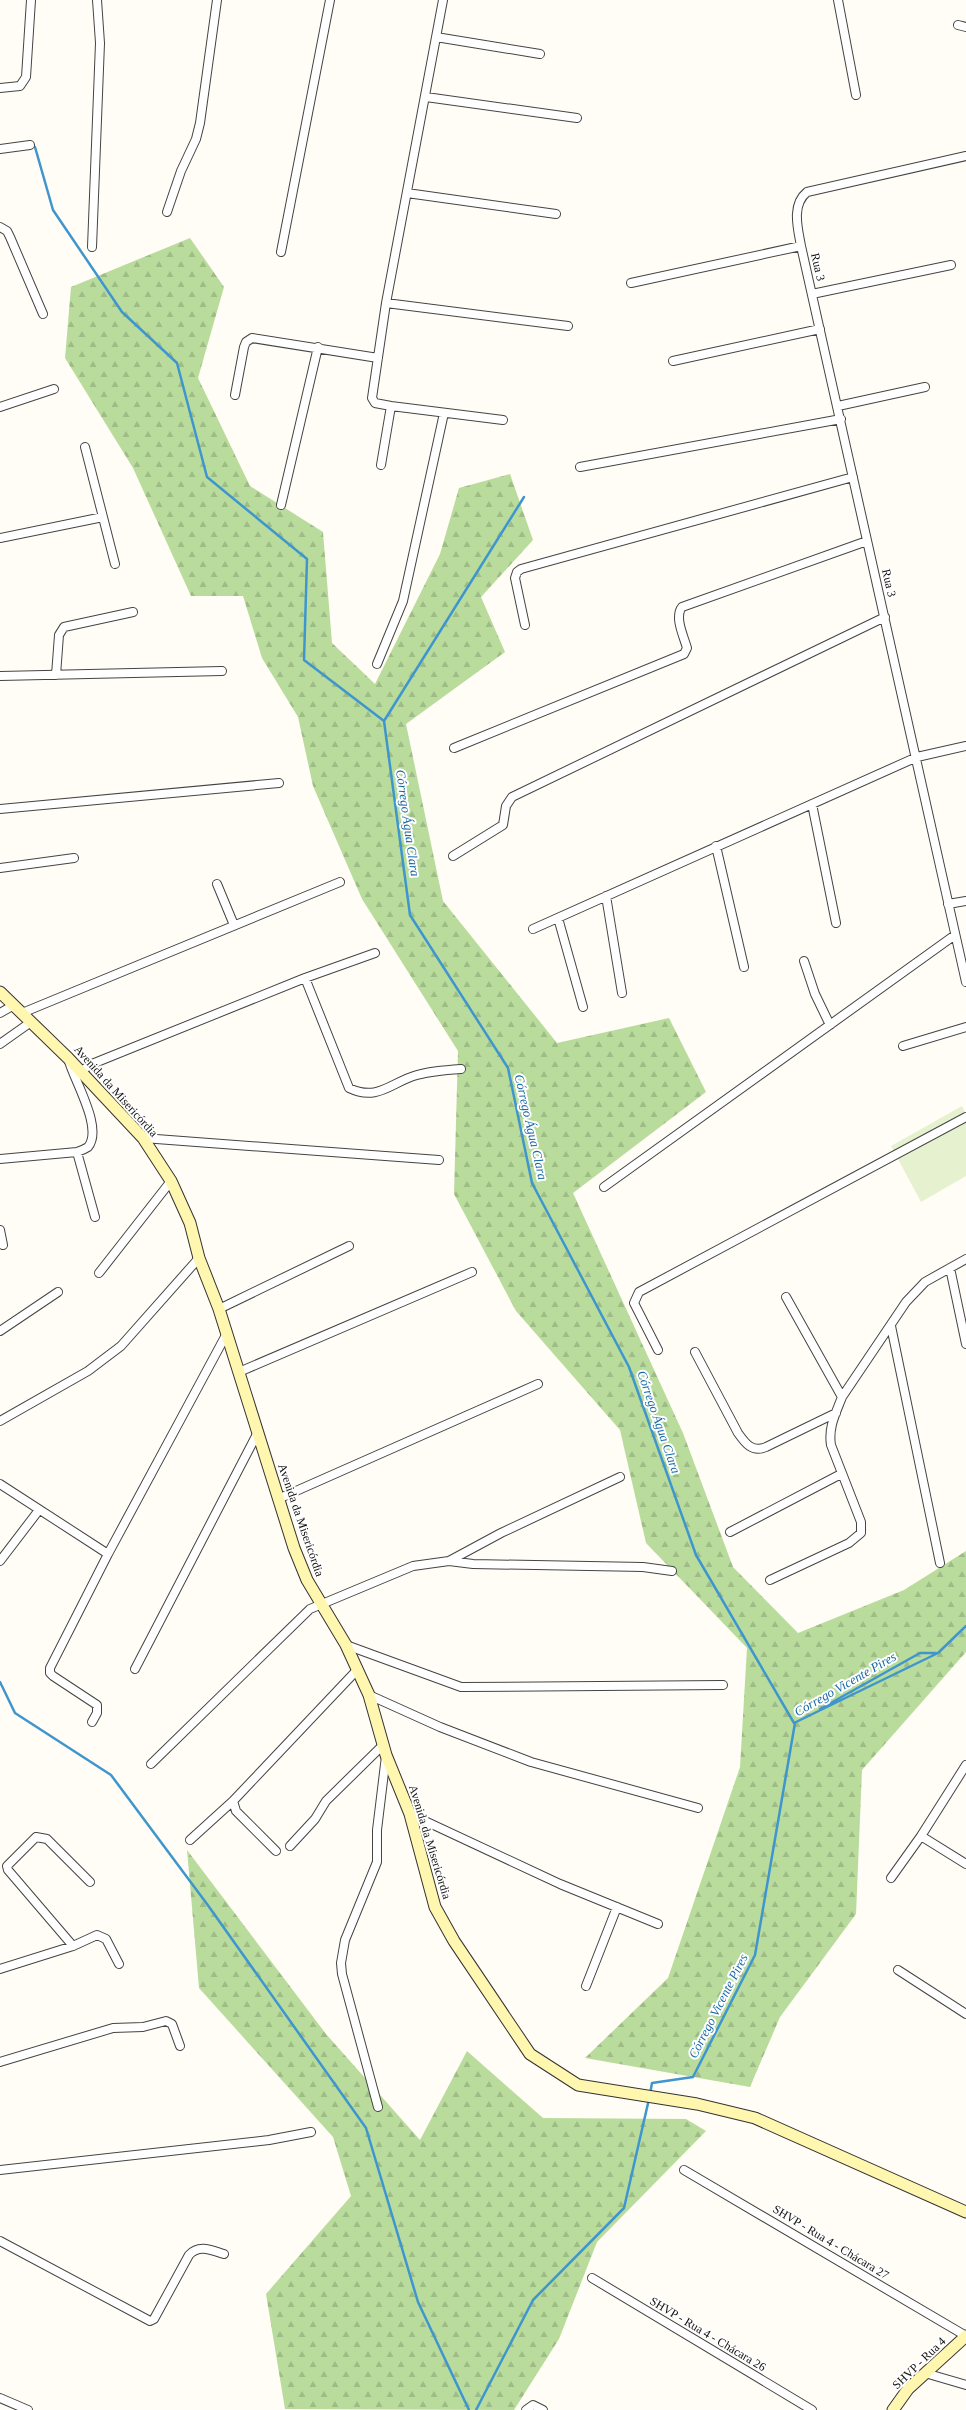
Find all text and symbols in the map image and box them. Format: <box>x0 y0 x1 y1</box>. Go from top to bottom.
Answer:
street label: Rua 3 <box>808 252 828 282</box>
street label: Rua 3 <box>879 568 899 598</box>
water label: Córrego Água Clara <box>393 769 423 878</box>
street label: Avenida da Misericórdia <box>71 1042 161 1140</box>
water label: Córrego Água Clara <box>512 1073 551 1182</box>
water label: Córrego Água Clara <box>634 1369 684 1476</box>
street label: Avenida da Misericórdia <box>275 1462 327 1579</box>
water label: Córrego Vicente Pires <box>791 1649 899 1719</box>
street label: Avenida da Misericórdia <box>406 1783 454 1901</box>
water label: Córrego Vicente Pires <box>685 1951 751 2061</box>
street label: SHVP - Rua 4 - Chácara 27 <box>770 2202 892 2282</box>
street label: SHVP - Rua 4 - Chácara 26 <box>647 2294 769 2374</box>
street label: SHVP - Rua 4 <box>889 2334 949 2392</box>

